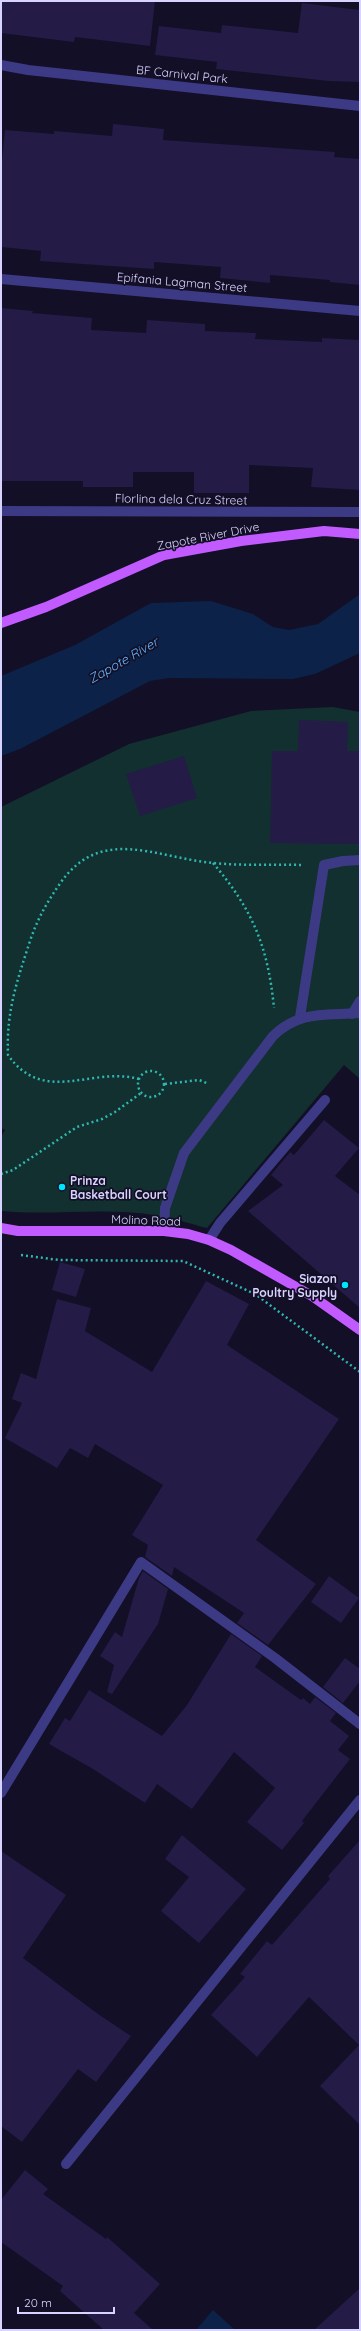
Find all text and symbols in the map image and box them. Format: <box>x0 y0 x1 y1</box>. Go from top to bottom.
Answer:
street label: BF Carnival Park <box>135 62 229 86</box>
street label: Epifania Lagman Street <box>116 269 248 295</box>
street label: Florlina dela Cruz Street <box>115 490 247 508</box>
street label: Zapote River Drive <box>156 519 261 553</box>
water label: Zapote River <box>85 633 162 686</box>
place label: Prinza Basketball Court <box>70 1173 167 1202</box>
marker: Prinza Basketball Court <box>57 1182 67 1192</box>
street label: Molino Road <box>111 1211 181 1229</box>
place label: Siazon Poultry Supply <box>252 1271 337 1300</box>
marker: Siazon Poultry Supply <box>340 1280 350 1290</box>
scale bar <box>18 2289 114 2315</box>
text: 20 m <box>24 2295 52 2310</box>

